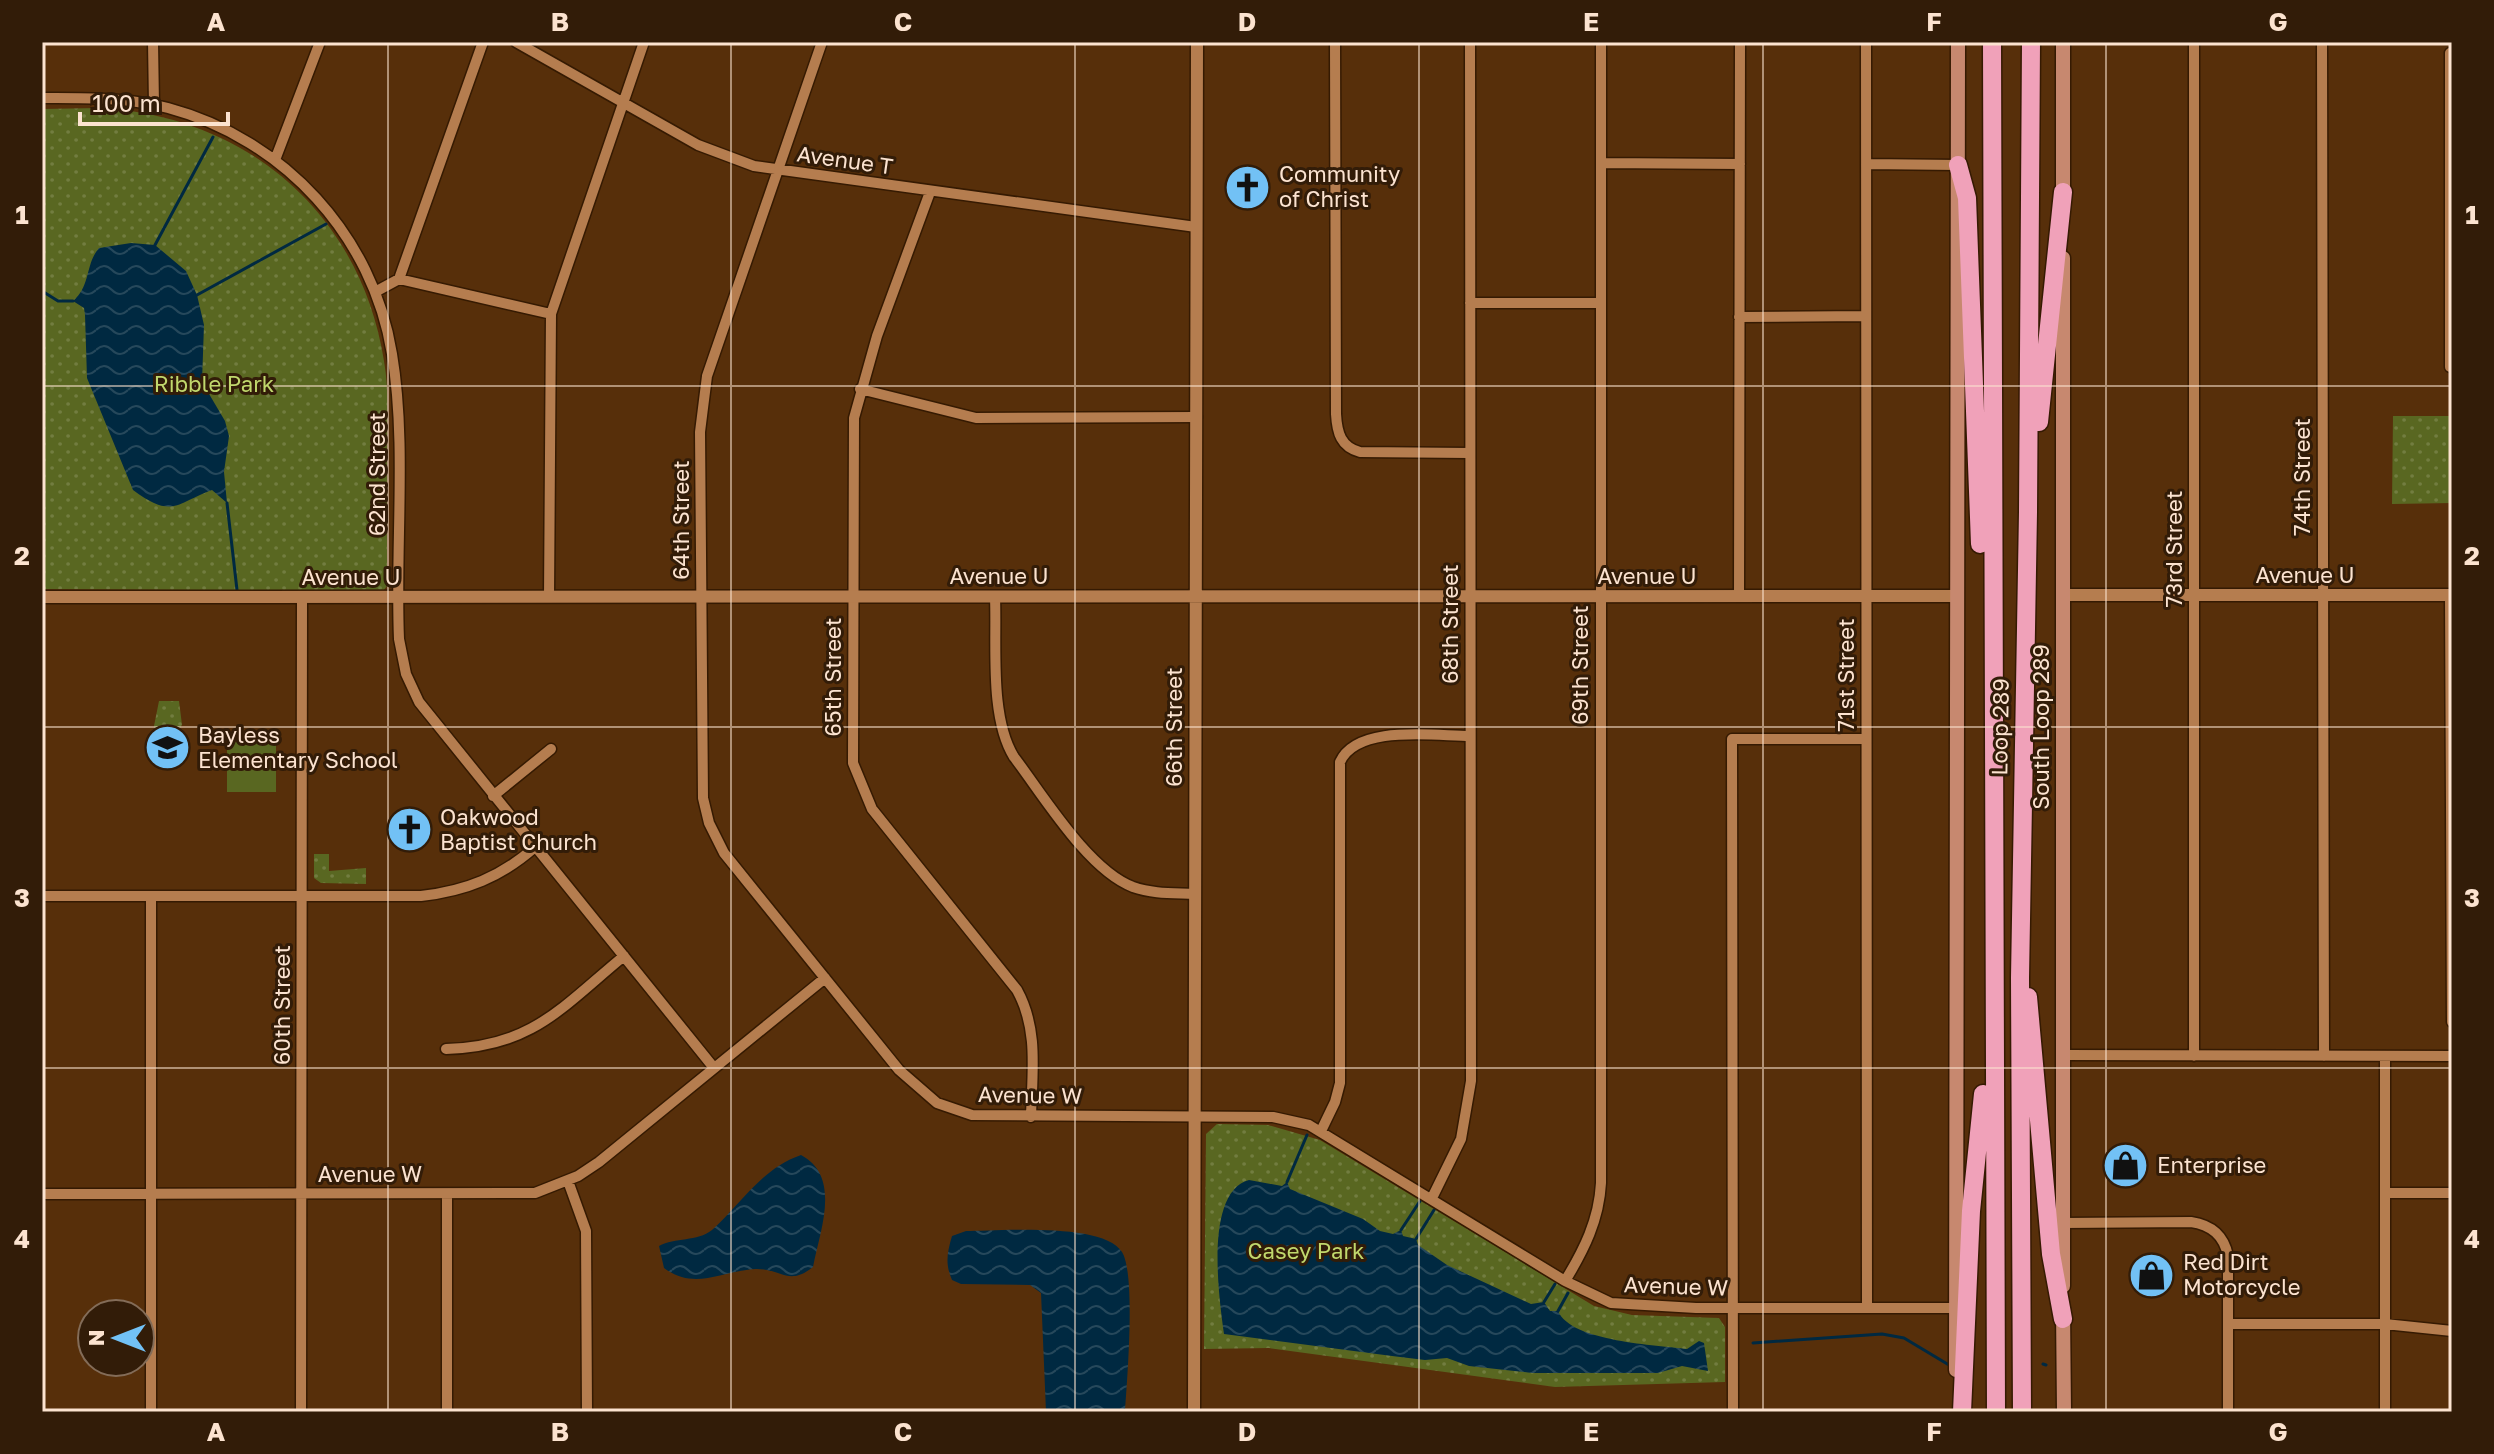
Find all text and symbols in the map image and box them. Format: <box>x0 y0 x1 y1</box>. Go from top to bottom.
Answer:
text: A <box>207 6 226 37</box>
text: B <box>551 6 569 37</box>
text: C <box>894 6 912 37</box>
text: D <box>1238 6 1256 37</box>
text: E <box>1583 6 1599 37</box>
text: F <box>1926 6 1942 37</box>
text: G <box>2268 6 2288 37</box>
scale bar <box>80 76 228 126</box>
text: 100 m <box>92 88 161 117</box>
street label: Avenue T <box>795 139 895 180</box>
place label: Community of Christ <box>1279 160 1400 212</box>
church icon: Community of Christ <box>1224 163 1272 211</box>
text: 1 <box>15 199 29 230</box>
text: 1 <box>2465 199 2479 230</box>
park label: Ribble Park <box>154 370 274 397</box>
street label: 62nd Street <box>363 412 390 536</box>
street label: 74th Street <box>2288 418 2315 536</box>
street label: 64th Street <box>667 460 694 580</box>
street label: 73rd Street <box>2160 490 2187 608</box>
text: 2 <box>14 540 30 571</box>
text: 2 <box>2464 540 2480 571</box>
street label: Avenue U <box>2255 561 2355 588</box>
street label: Avenue U <box>949 562 1049 589</box>
street label: Avenue U <box>1597 562 1697 589</box>
street label: Avenue U <box>301 563 401 590</box>
street label: 68th Street <box>1436 564 1463 684</box>
street label: 69th Street <box>1566 605 1593 725</box>
street label: 65th Street <box>819 617 846 737</box>
street label: 71st Street <box>1832 618 1859 732</box>
street label: South Loop 289 <box>2027 644 2054 810</box>
street label: 66th Street <box>1160 667 1187 787</box>
street label: Loop 289 <box>1985 678 2014 776</box>
place label: Bayless Elementary School <box>198 721 398 773</box>
school or university icon: Bayless Elementary School <box>143 724 191 772</box>
place label: Oakwood Baptist Church <box>440 803 597 855</box>
church icon: Oakwood Baptist Church <box>385 806 433 854</box>
text: 3 <box>14 882 30 913</box>
text: 3 <box>2464 882 2480 913</box>
street label: 60th Street <box>268 945 295 1065</box>
street label: Avenue W <box>978 1080 1082 1109</box>
shop icon: Enterprise <box>2102 1141 2150 1189</box>
place label: Enterprise <box>2157 1151 2266 1178</box>
street label: Avenue W <box>318 1160 422 1187</box>
text: 4 <box>14 1223 30 1254</box>
text: 4 <box>2464 1223 2480 1254</box>
park label: Casey Park <box>1248 1237 1364 1264</box>
place label: Red Dirt Motorcycle <box>2183 1248 2300 1300</box>
shop icon: Red Dirt Motorcycle <box>2128 1251 2176 1299</box>
street label: Avenue W <box>1623 1270 1729 1301</box>
north arrow <box>76 1298 156 1378</box>
text: N <box>82 1330 109 1346</box>
text: A <box>207 1416 226 1447</box>
text: B <box>551 1416 569 1447</box>
text: C <box>894 1416 912 1447</box>
text: D <box>1238 1416 1256 1447</box>
text: E <box>1583 1416 1599 1447</box>
text: F <box>1926 1416 1942 1447</box>
text: G <box>2268 1416 2288 1447</box>

